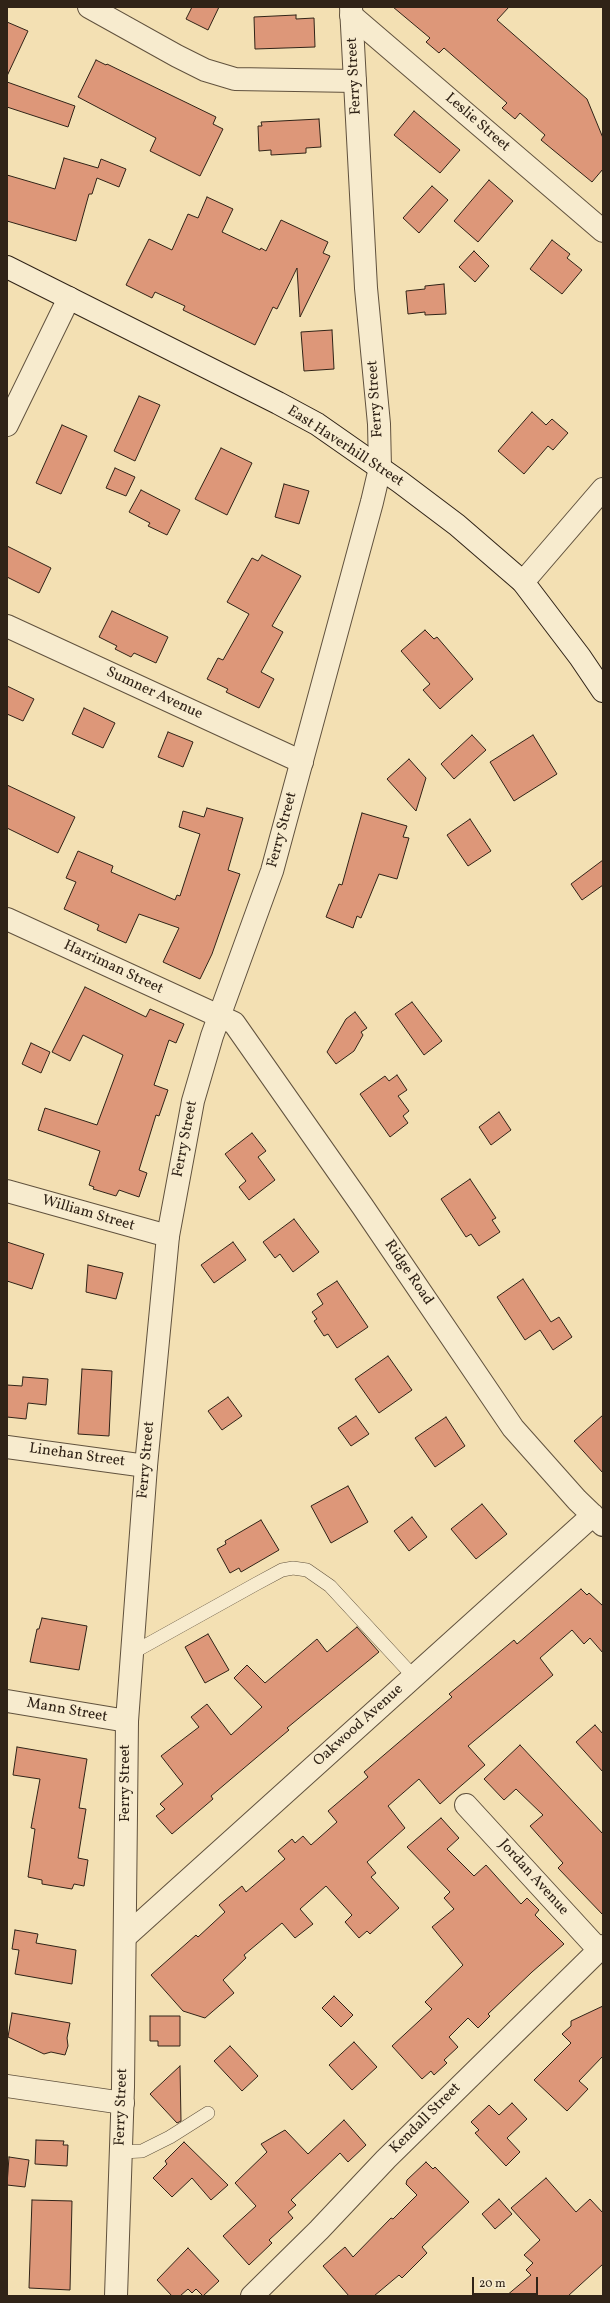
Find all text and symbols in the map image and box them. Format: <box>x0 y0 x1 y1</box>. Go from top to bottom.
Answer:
street label: Ferry Street <box>344 37 366 115</box>
street label: Leslie Street <box>441 90 513 156</box>
street label: Ferry Street <box>364 360 388 438</box>
street label: East Haverhill Street <box>283 403 407 491</box>
street label: Sumner Avenue <box>103 664 205 724</box>
street label: Ferry Street <box>264 790 302 870</box>
street label: Harriman Street <box>60 937 166 999</box>
street label: Ferry Street <box>170 1099 202 1179</box>
street label: William Street <box>40 1192 136 1236</box>
street label: Ridge Road <box>380 1237 436 1309</box>
street label: Ferry Street <box>135 1420 159 1500</box>
street label: Linehan Street <box>28 1440 126 1472</box>
street label: Oakwood Avenue <box>310 1681 408 1771</box>
street label: Mann Street <box>25 1695 109 1727</box>
street label: Ferry Street <box>117 1744 135 1822</box>
street label: Jordan Avenue <box>494 1836 572 1920</box>
street label: Ferry Street <box>112 2068 132 2146</box>
street label: Kendall Street <box>387 2080 465 2158</box>
scale bar <box>474 2269 540 2295</box>
text: 20 m <box>479 2276 506 2292</box>

